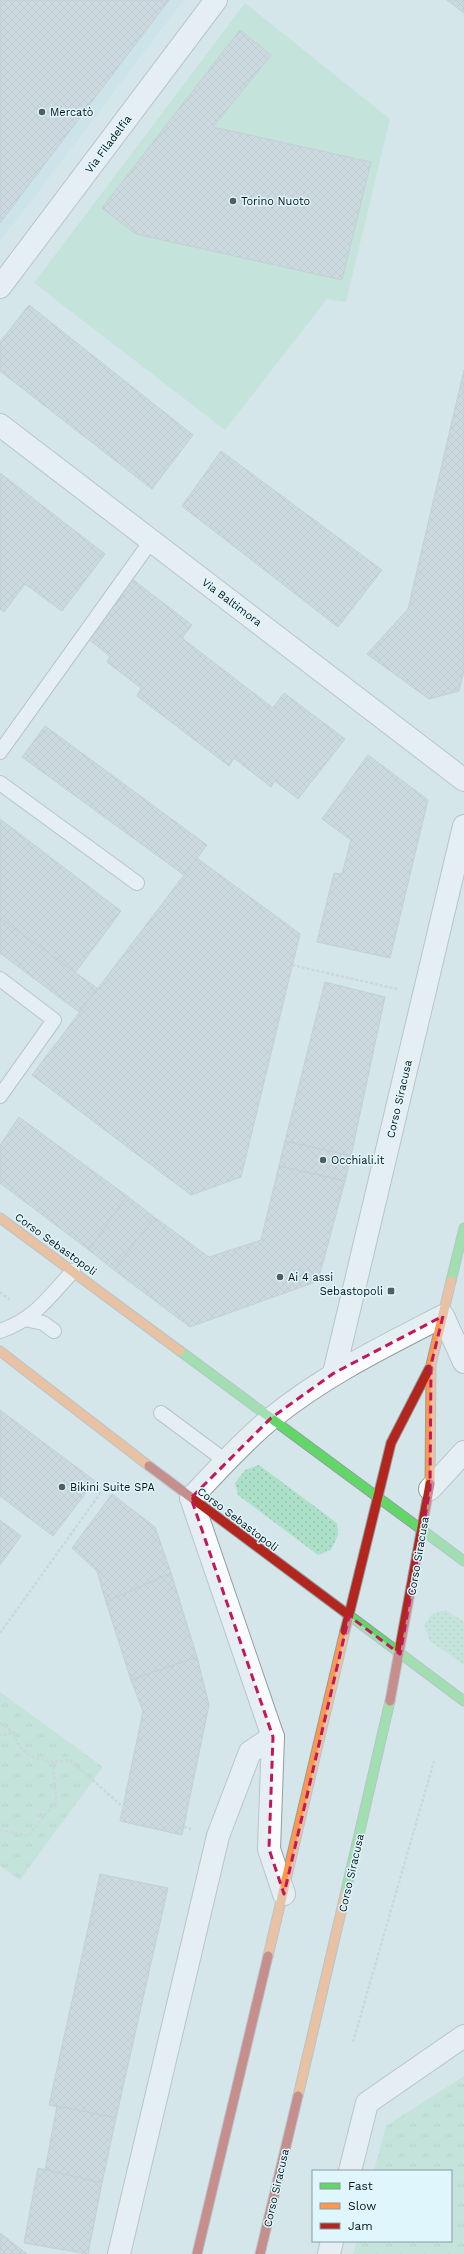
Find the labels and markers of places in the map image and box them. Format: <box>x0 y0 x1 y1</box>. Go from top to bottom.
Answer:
place label: Mercatò <box>50 106 93 119</box>
marker: Mercatò <box>37 107 47 117</box>
place label: Torino Nuoto <box>241 195 310 208</box>
marker: Torino Nuoto <box>228 196 238 206</box>
place label: Occhiali.it <box>331 1154 385 1167</box>
marker: Occhiali.it <box>318 1155 328 1165</box>
place label: Ai 4 assi <box>288 1271 333 1284</box>
marker: Ai 4 assi <box>275 1272 285 1282</box>
place label: Sebastopoli <box>320 1285 383 1298</box>
marker: Sebastopoli <box>386 1286 396 1296</box>
place label: Bikini Suite SPA <box>70 1481 155 1494</box>
marker: Bikini Suite SPA <box>57 1482 67 1492</box>

